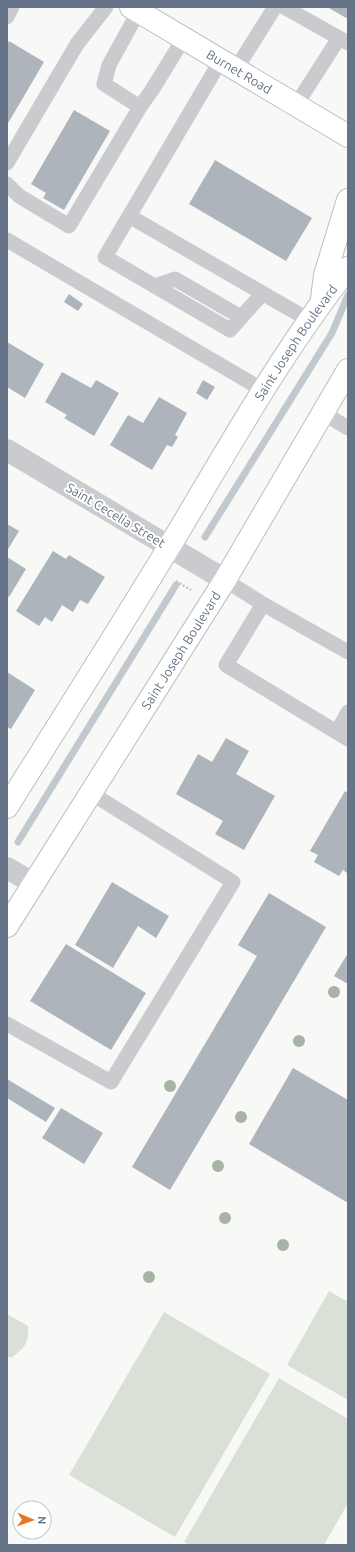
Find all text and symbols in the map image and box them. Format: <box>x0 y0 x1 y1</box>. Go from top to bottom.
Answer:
street label: Burnet Road <box>204 47 274 96</box>
street label: Saint Joseph Boulevard <box>252 282 340 403</box>
street label: Saint Cecelia Street <box>64 480 168 550</box>
street label: Saint Joseph Boulevard <box>138 589 223 712</box>
north arrow <box>12 1500 52 1540</box>
text: N <box>36 1516 48 1525</box>

